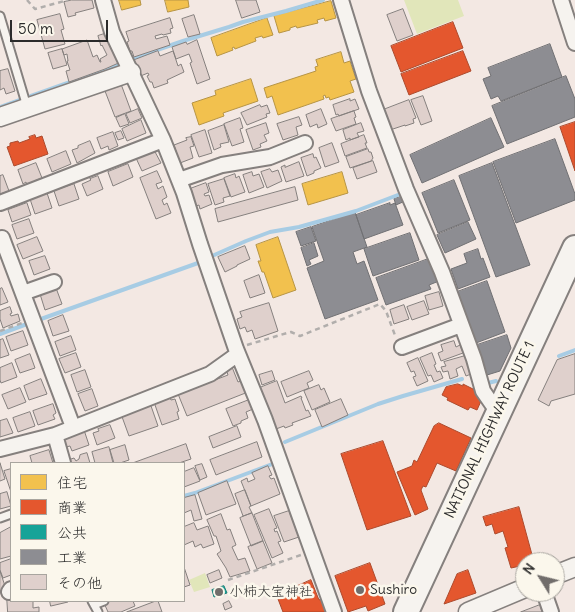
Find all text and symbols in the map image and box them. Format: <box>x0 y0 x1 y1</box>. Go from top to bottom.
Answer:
scale bar <box>12 10 110 42</box>
text: 50 m <box>18 19 53 38</box>
street label: NATIONAL HIGHWAY ROUTE 1 <box>442 339 538 521</box>
legend <box>10 462 185 602</box>
text: 住宅 <box>57 473 87 492</box>
text: 商業 <box>57 498 87 517</box>
text: 公共 <box>57 523 87 542</box>
text: 工業 <box>57 548 87 567</box>
north arrow <box>515 552 565 602</box>
text: N <box>519 560 539 578</box>
text: その他 <box>57 573 102 592</box>
place label: Sushiro <box>370 582 417 598</box>
place label: 小柿大宝神社 <box>229 584 313 600</box>
marker: Sushiro <box>354 584 366 596</box>
marker: 小柿大宝神社 <box>213 586 225 598</box>

